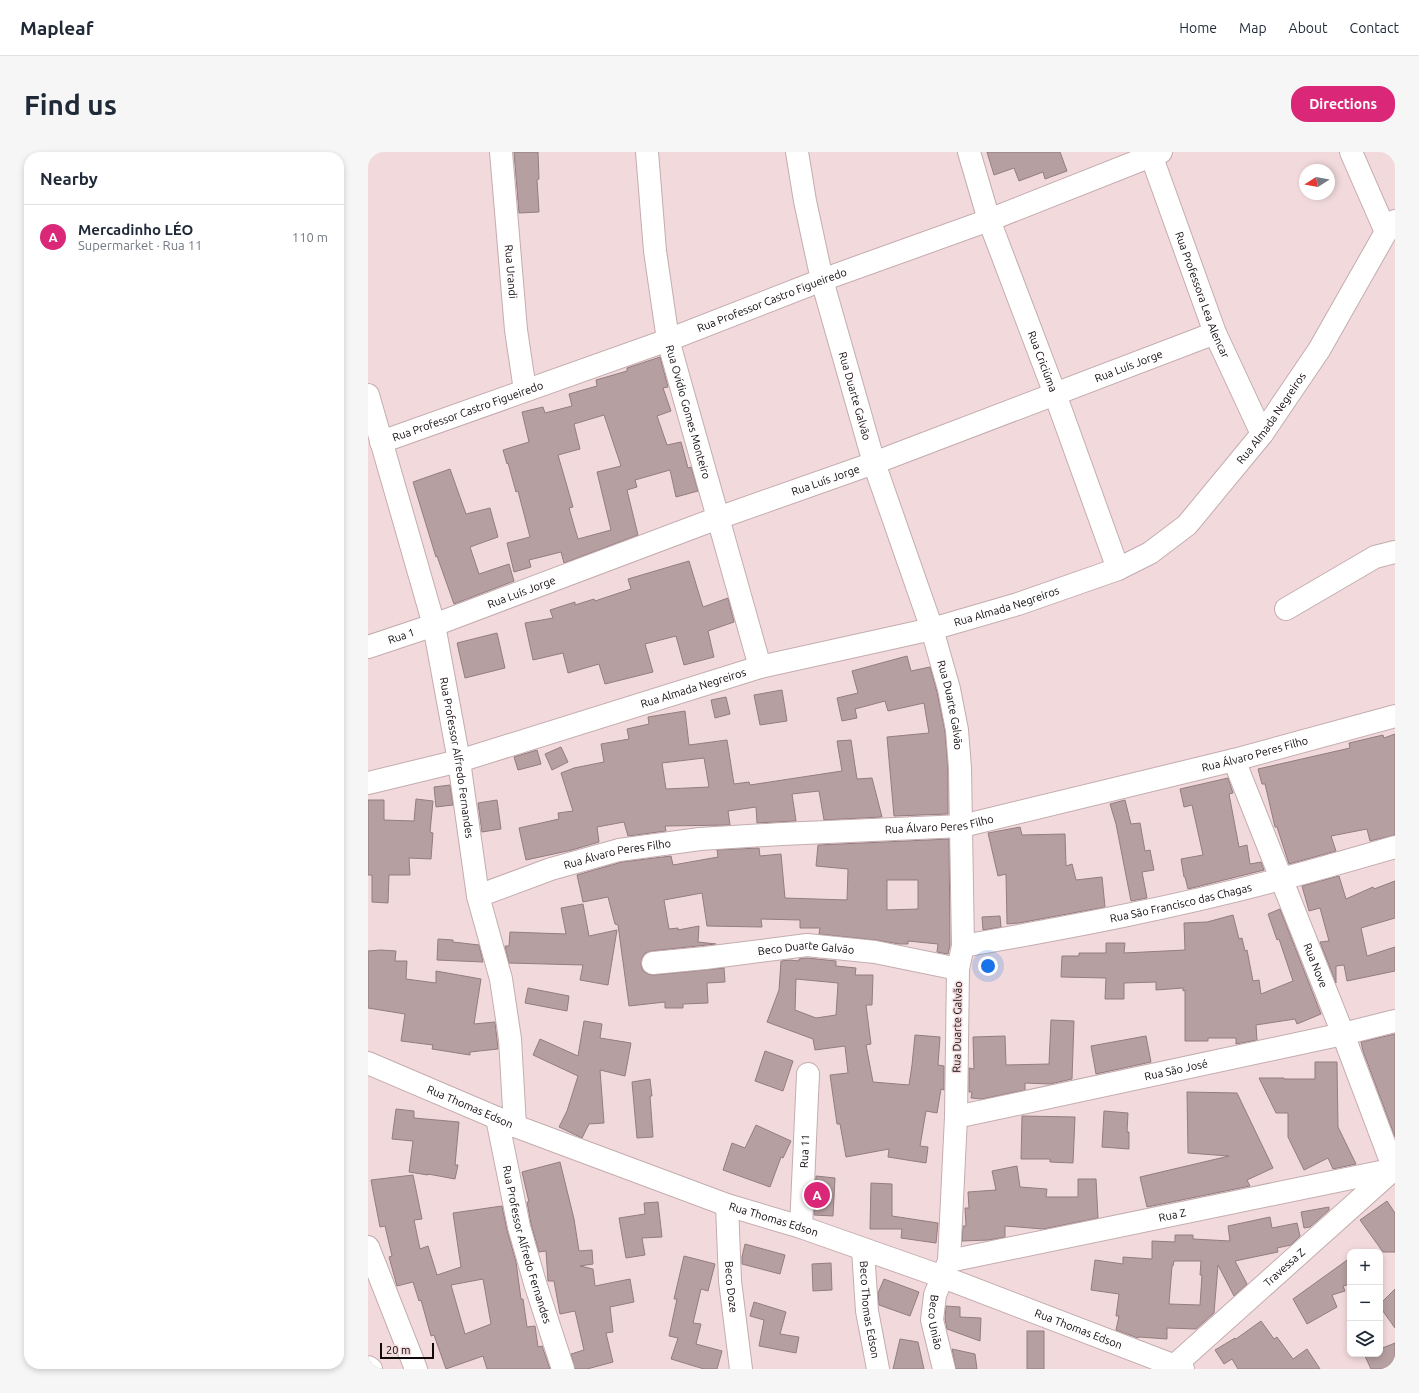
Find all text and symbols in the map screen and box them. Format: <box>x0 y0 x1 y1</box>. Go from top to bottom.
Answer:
text: Mapleaf <box>20 17 93 39</box>
text: Home <box>1179 20 1217 36</box>
text: Map <box>1239 20 1267 36</box>
text: About <box>1289 20 1328 36</box>
text: Contact <box>1350 20 1399 36</box>
button: Directions <box>1291 86 1395 122</box>
text: Find us <box>24 89 117 120</box>
north arrow <box>1299 164 1335 200</box>
text: Nearby <box>40 169 98 188</box>
text: Mercadinho LÉO <box>78 221 193 238</box>
text: A <box>48 230 58 244</box>
text: 110 m <box>292 230 328 244</box>
street label: Rua Professora Lea Alencar <box>1173 230 1232 361</box>
text: Supermarket · Rua 11 <box>78 238 202 252</box>
street label: Rua Urandi <box>503 244 519 299</box>
street label: Rua Professor Castro Figueiredo <box>695 266 848 334</box>
street label: Rua Criciúma <box>1026 329 1060 393</box>
street label: Rua Ovídio Gomes Monteiro <box>664 344 713 480</box>
street label: Rua Luís Jorge <box>1093 348 1164 384</box>
street label: Rua Duarte Galvão <box>837 350 873 442</box>
street label: Rua Almada Negreiros <box>1234 370 1308 466</box>
street label: Rua Professor Castro Figueiredo <box>391 379 545 443</box>
street label: Rua Luís Jorge <box>790 463 861 498</box>
street label: Rua Luís Jorge <box>486 574 557 610</box>
street label: Rua Almada Negreiros <box>952 584 1061 628</box>
street label: Rua 1 <box>386 626 416 646</box>
street label: Rua Duarte Galvão <box>935 659 965 750</box>
street label: Rua Almada Negreiros <box>639 666 748 710</box>
street label: Rua Professor Alfredo Fernandes <box>438 676 476 839</box>
street label: Rua Álvaro Peres Filho <box>1200 734 1309 774</box>
street label: Rua Álvaro Peres Filho <box>884 813 995 835</box>
street label: Rua Álvaro Peres Filho <box>562 837 672 871</box>
street label: Rua São Francisco das Chagas <box>1109 881 1253 924</box>
street label: Beco Duarte Galvão <box>757 939 855 957</box>
street label: Rua Nove <box>1301 941 1330 989</box>
your location <box>978 956 998 976</box>
street label: Rua Duarte Galvão <box>950 981 964 1073</box>
street label: Rua São José <box>1143 1057 1209 1082</box>
street label: Rua Thomas Edson <box>425 1083 515 1130</box>
street label: Rua 11 <box>798 1134 811 1168</box>
street label: Rua Professor Alfredo Fernandes <box>501 1164 554 1325</box>
pin: A <box>804 1180 830 1210</box>
street label: Rua Thomas Edson <box>728 1200 820 1239</box>
street label: Rua Z <box>1158 1206 1187 1224</box>
street label: Travessa Z <box>1261 1246 1307 1289</box>
map controls <box>1347 1249 1383 1357</box>
button: + <box>1347 1249 1383 1285</box>
street label: Beco Thomas Edson <box>858 1260 882 1359</box>
street label: Beco Doze <box>723 1261 740 1314</box>
button: − <box>1347 1285 1383 1321</box>
street label: Beco União <box>926 1294 945 1351</box>
street label: Rua Thomas Edson <box>1033 1307 1124 1351</box>
button: layers <box>1347 1321 1383 1357</box>
scale bar <box>380 1341 434 1360</box>
text: 20 m <box>386 1344 410 1356</box>

